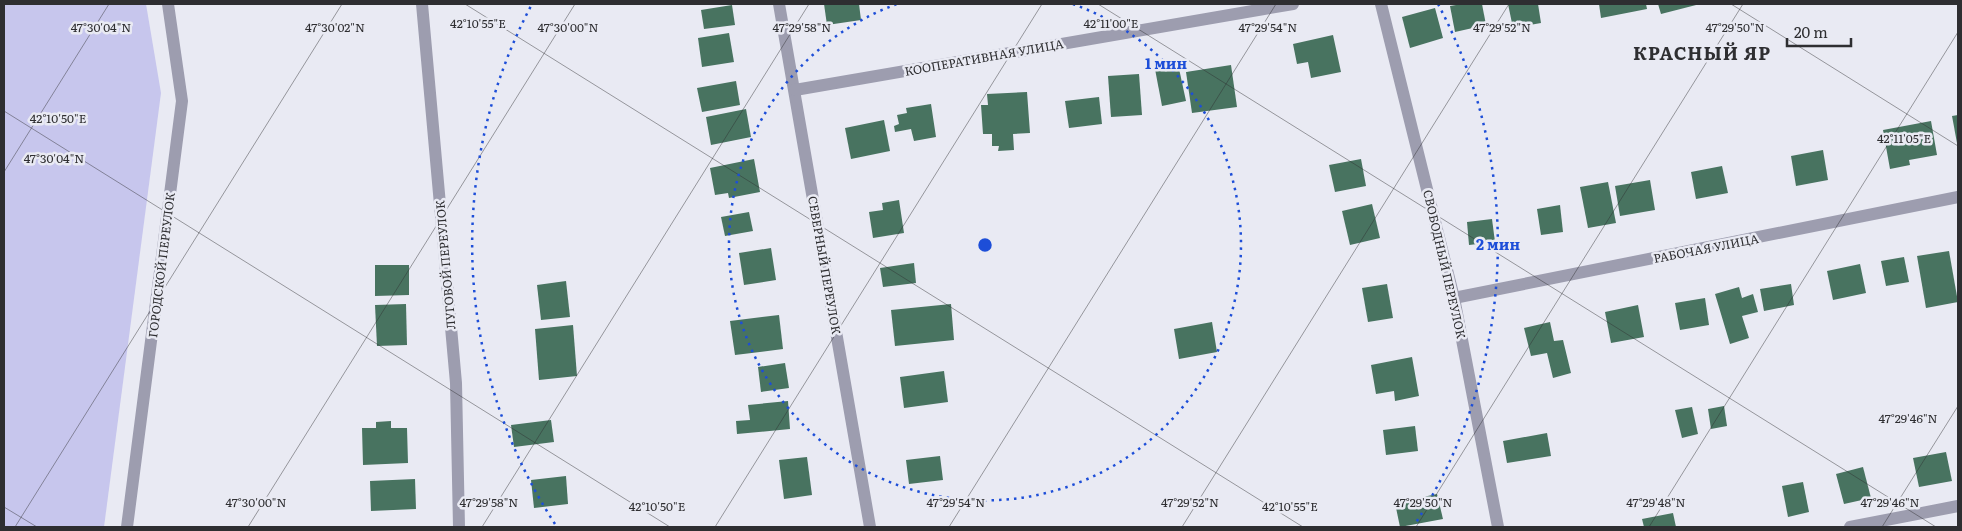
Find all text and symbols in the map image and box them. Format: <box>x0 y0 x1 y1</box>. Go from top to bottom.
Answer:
text: 42°10'55"E <box>450 14 506 32</box>
text: 42°11'00"E <box>1083 14 1139 32</box>
scale bar <box>1787 15 1851 47</box>
text: 47°30'04"N <box>71 18 131 36</box>
text: 47°30'02"N <box>305 18 365 36</box>
text: 47°30'00"N <box>537 18 599 36</box>
text: 47°29'58"N <box>773 18 831 36</box>
text: 47°29'54"N <box>1239 18 1297 36</box>
text: 47°29'52"N <box>1473 18 1531 36</box>
text: 47°29'50"N <box>1705 18 1765 36</box>
text: 20 m <box>1794 20 1828 43</box>
street label: КООПЕРАТИВНАЯ УЛИЦА <box>903 34 1065 80</box>
district label: КРАСНЫЙ ЯР <box>1633 39 1771 66</box>
text: 1 мин <box>1145 51 1187 74</box>
text: 42°10'50"E <box>30 109 87 127</box>
text: 42°11'05"E <box>1877 129 1931 147</box>
text: 47°30'04"N <box>24 149 84 167</box>
street label: СВОБОДНЫЙ ПЕРЕУЛОК <box>1419 188 1471 340</box>
street label: ГОРОДСКОЙ ПЕРЕУЛОК <box>143 191 179 339</box>
street label: СЕВЕРНЫЙ ПЕРЕУЛОК <box>804 195 846 336</box>
street label: ЛУГОВОЙ ПЕРЕУЛОК <box>430 199 460 330</box>
street label: РАБОЧАЯ УЛИЦА <box>1652 229 1760 267</box>
text: 2 мин <box>1476 232 1520 255</box>
centre of rings <box>976 236 994 254</box>
text: 47°29'46"N <box>1878 409 1938 427</box>
text: 47°30'00"N <box>225 493 287 511</box>
text: 47°29'58"N <box>460 493 518 511</box>
text: 47°29'54"N <box>927 493 985 511</box>
text: 47°29'52"N <box>1161 493 1219 511</box>
text: 47°29'50"N <box>1393 493 1453 511</box>
text: 47°29'48"N <box>1626 493 1686 511</box>
text: 47°29'46"N <box>1860 493 1920 511</box>
text: 42°10'50"E <box>629 497 686 515</box>
text: 42°10'55"E <box>1262 497 1318 515</box>

